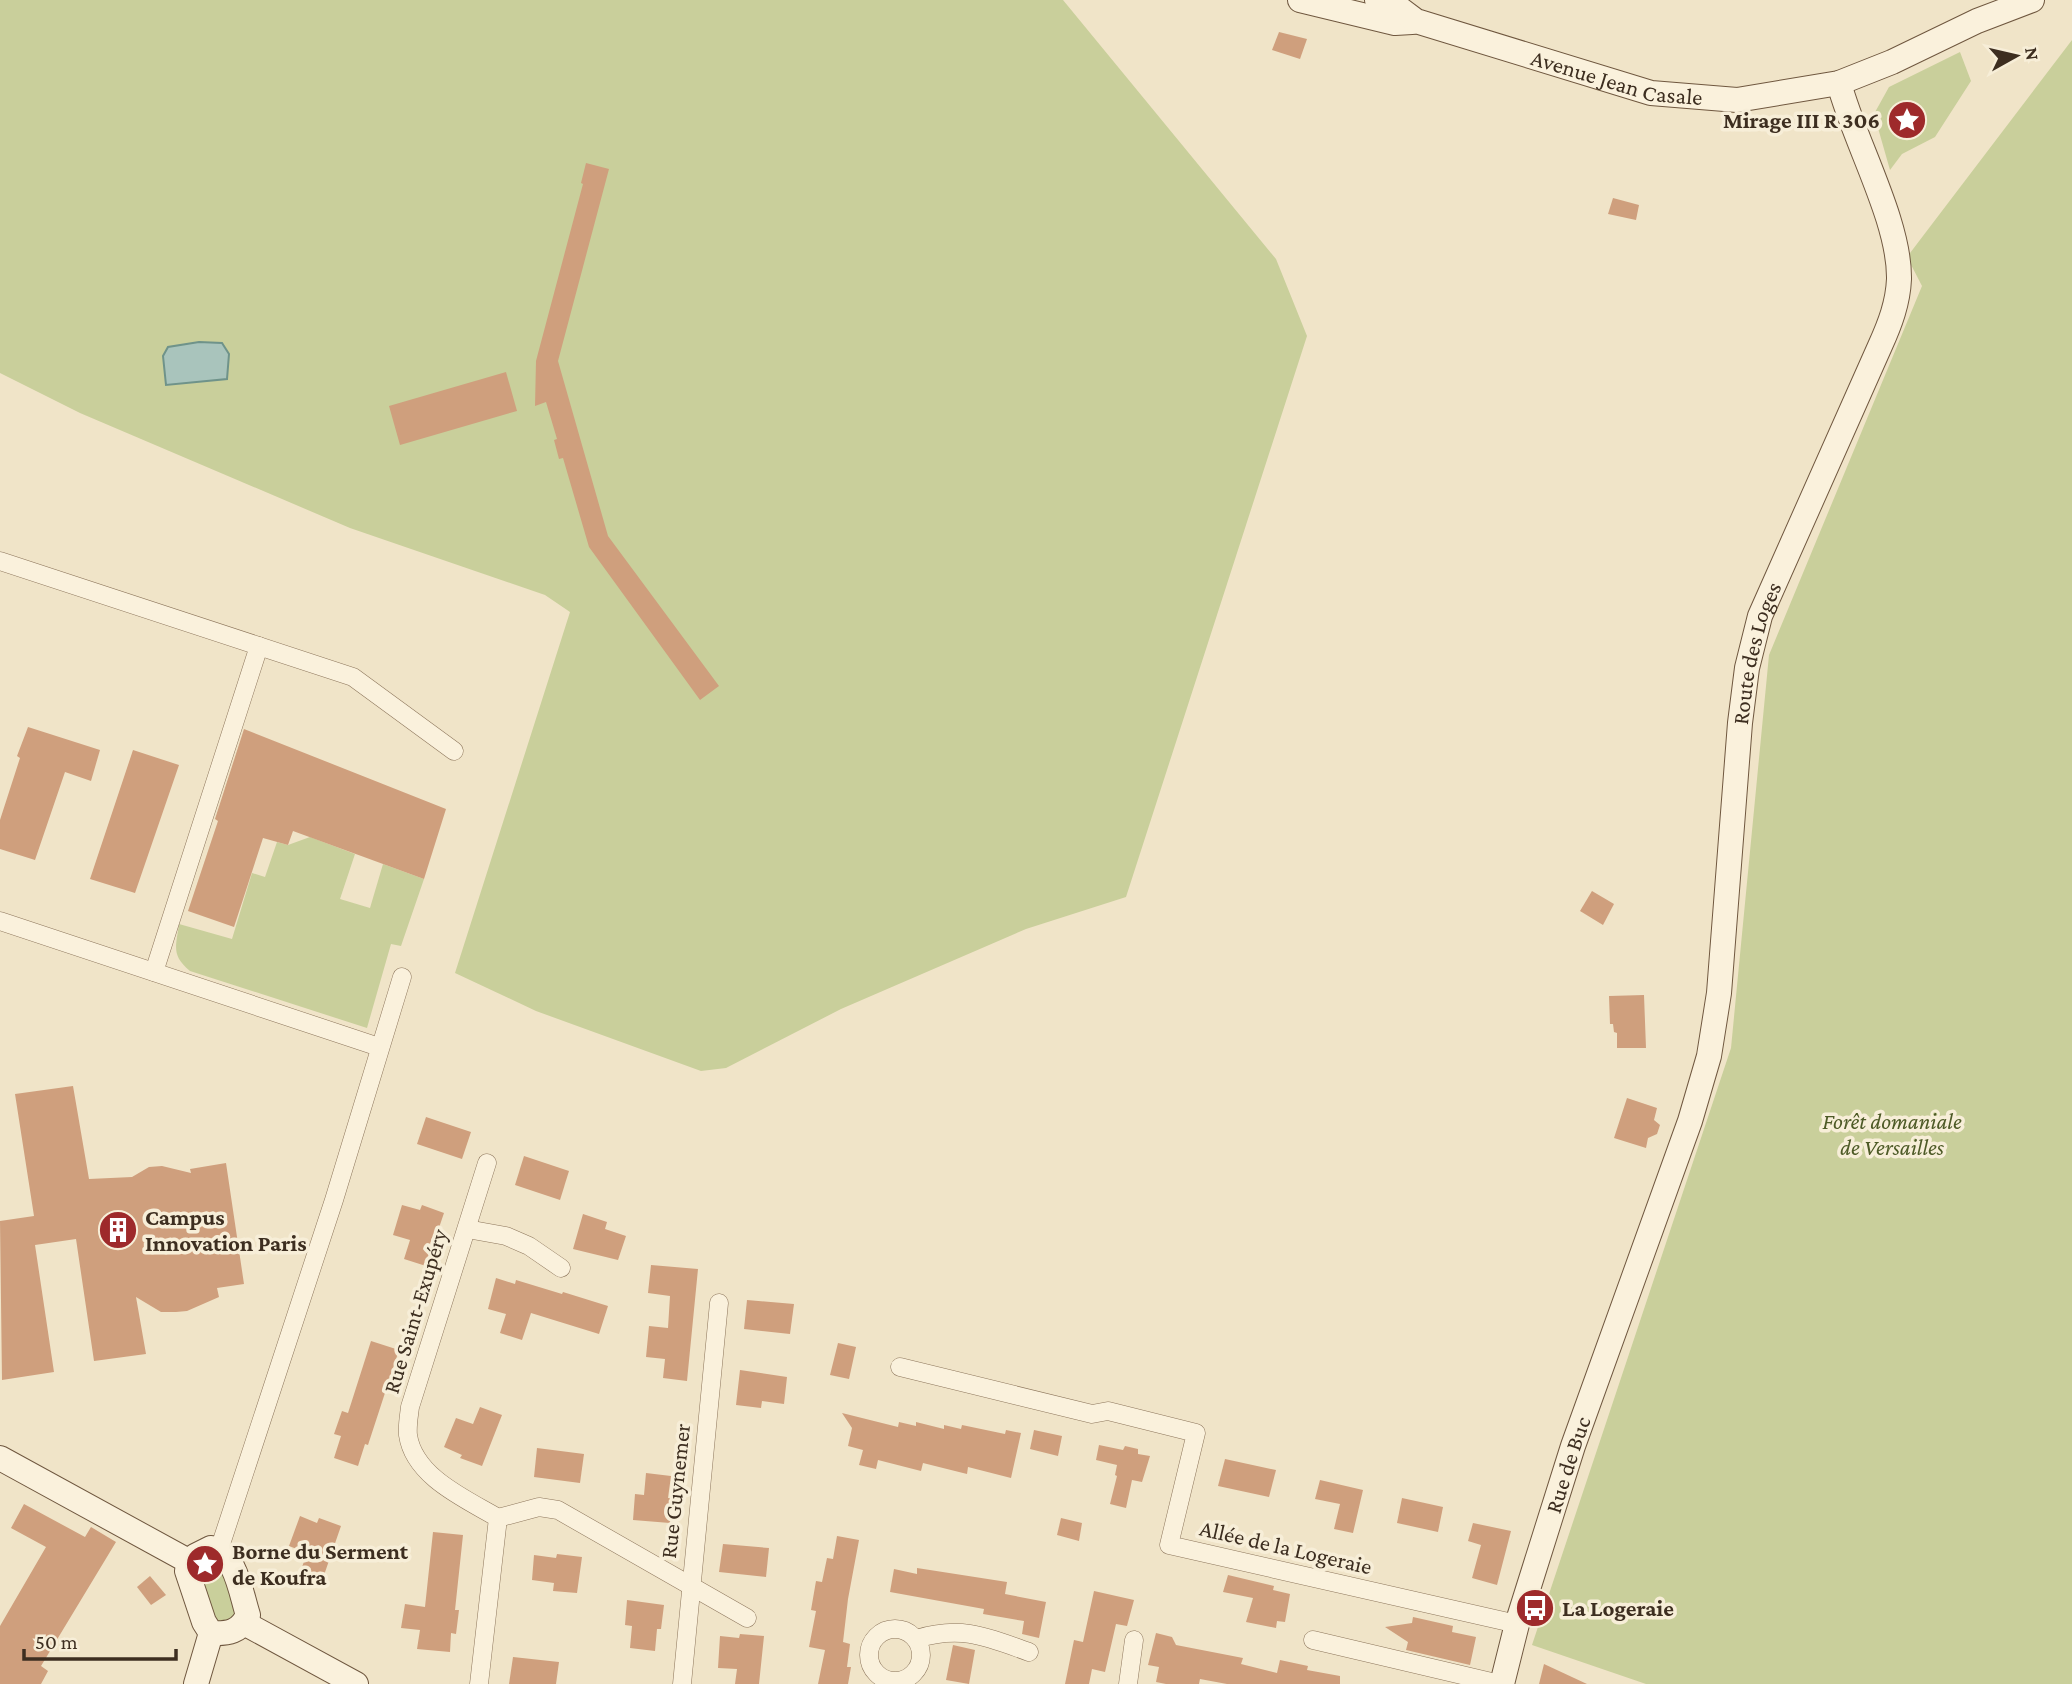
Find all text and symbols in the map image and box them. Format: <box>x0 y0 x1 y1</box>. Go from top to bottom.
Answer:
north arrow <box>1981 21 2051 91</box>
street label: Avenue Jean Casale <box>1528 44 1704 110</box>
text: N <box>2021 46 2044 62</box>
place icon: Mirage III R 306 <box>1886 99 1928 141</box>
place label: Mirage III R 306 <box>1723 107 1880 133</box>
street label: Route des Loges <box>1727 578 1787 726</box>
park label: Forêt domaniale de Versailles <box>1822 1108 1962 1160</box>
place label: Campus Innovation Paris <box>145 1204 307 1256</box>
building icon: Campus Innovation Paris <box>97 1209 139 1251</box>
street label: Rue Saint-Exupéry <box>378 1225 452 1396</box>
street label: Rue de Buc <box>1540 1412 1596 1516</box>
street label: Rue Guynemer <box>655 1422 695 1560</box>
street label: Allée de la Logeraie <box>1197 1515 1375 1579</box>
place label: Borne du Serment de Koufra <box>232 1538 409 1590</box>
place icon: Borne du Serment de Koufra <box>184 1543 226 1585</box>
bus stop icon: La Logeraie <box>1514 1587 1556 1629</box>
place label: La Logeraie <box>1562 1595 1674 1621</box>
scale bar <box>24 1618 177 1662</box>
text: 50 m <box>35 1630 78 1654</box>

